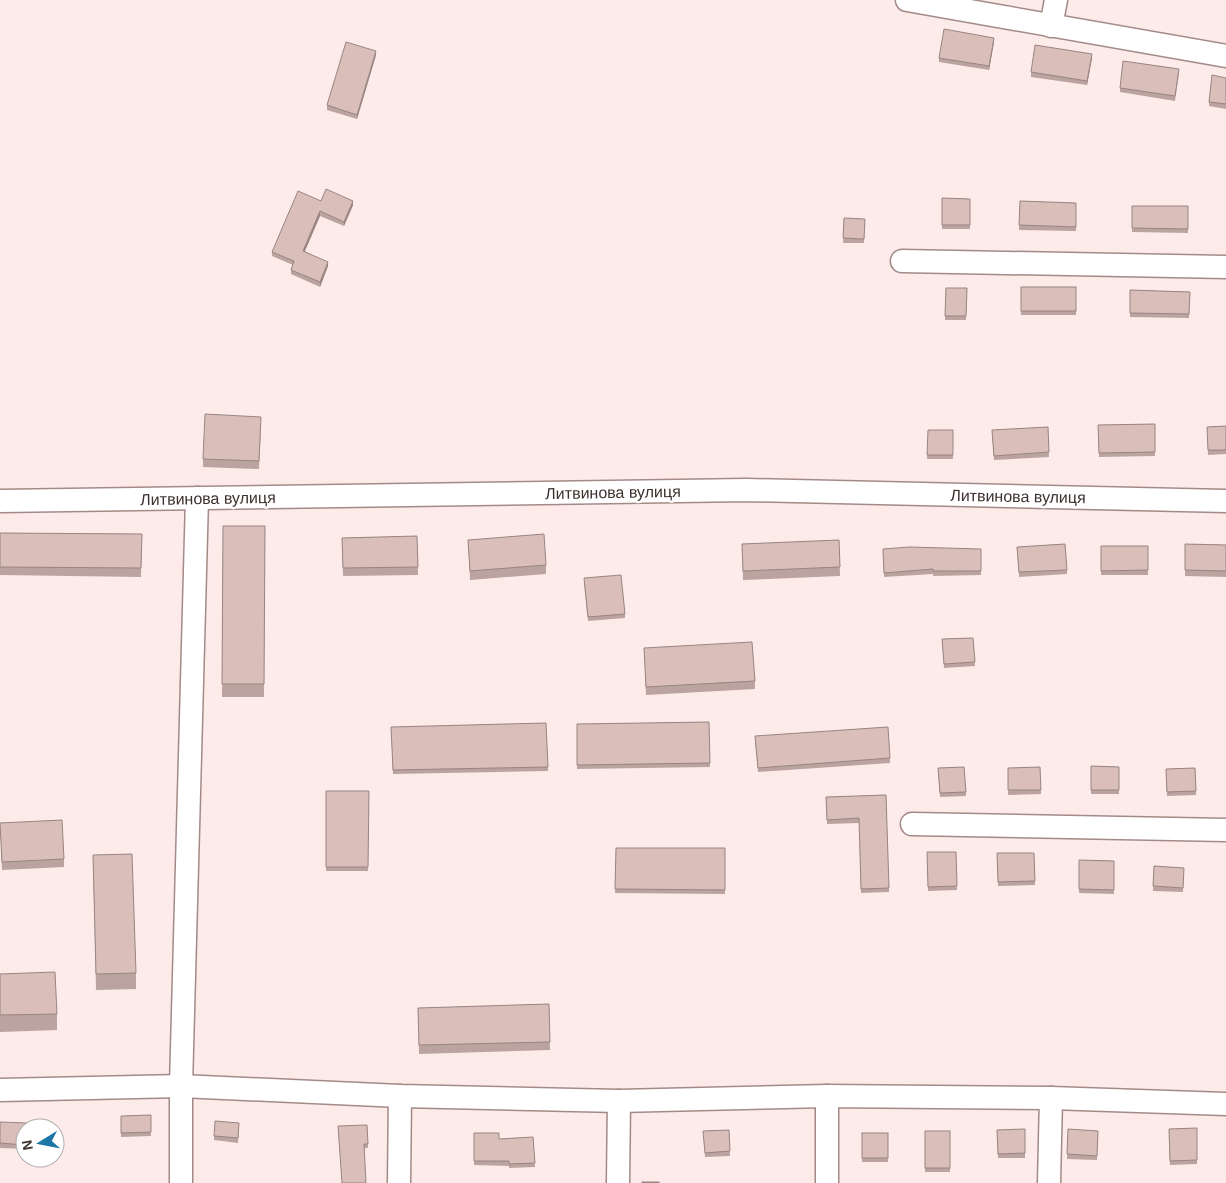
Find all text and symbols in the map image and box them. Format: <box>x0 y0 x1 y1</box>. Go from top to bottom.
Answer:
street label: Литвинова вулиця <box>545 483 681 502</box>
street label: Литвинова вулиця <box>950 487 1086 506</box>
street label: Литвинова вулиця <box>140 489 276 508</box>
north arrow <box>15 1118 65 1168</box>
text: N <box>18 1139 36 1152</box>

